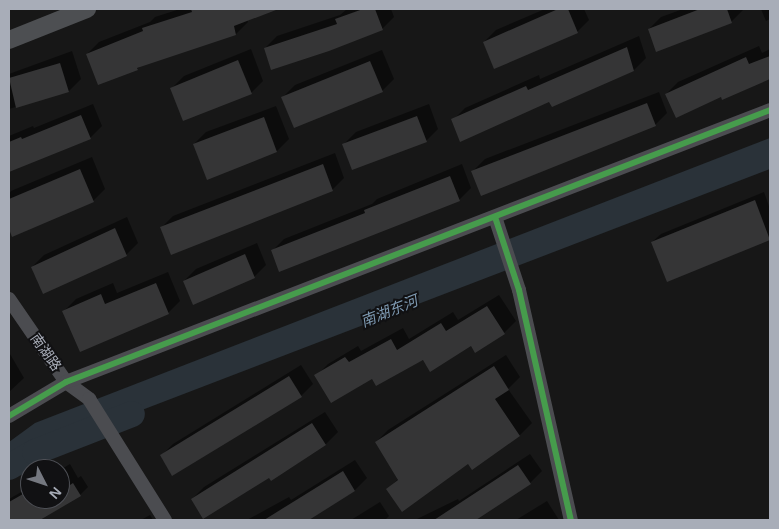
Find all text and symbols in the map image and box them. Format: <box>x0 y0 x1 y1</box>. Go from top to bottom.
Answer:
water label: 南湖东河 <box>358 291 420 331</box>
street label: 南湖路 <box>27 330 65 374</box>
north arrow <box>20 459 70 509</box>
text: N <box>46 484 65 502</box>

